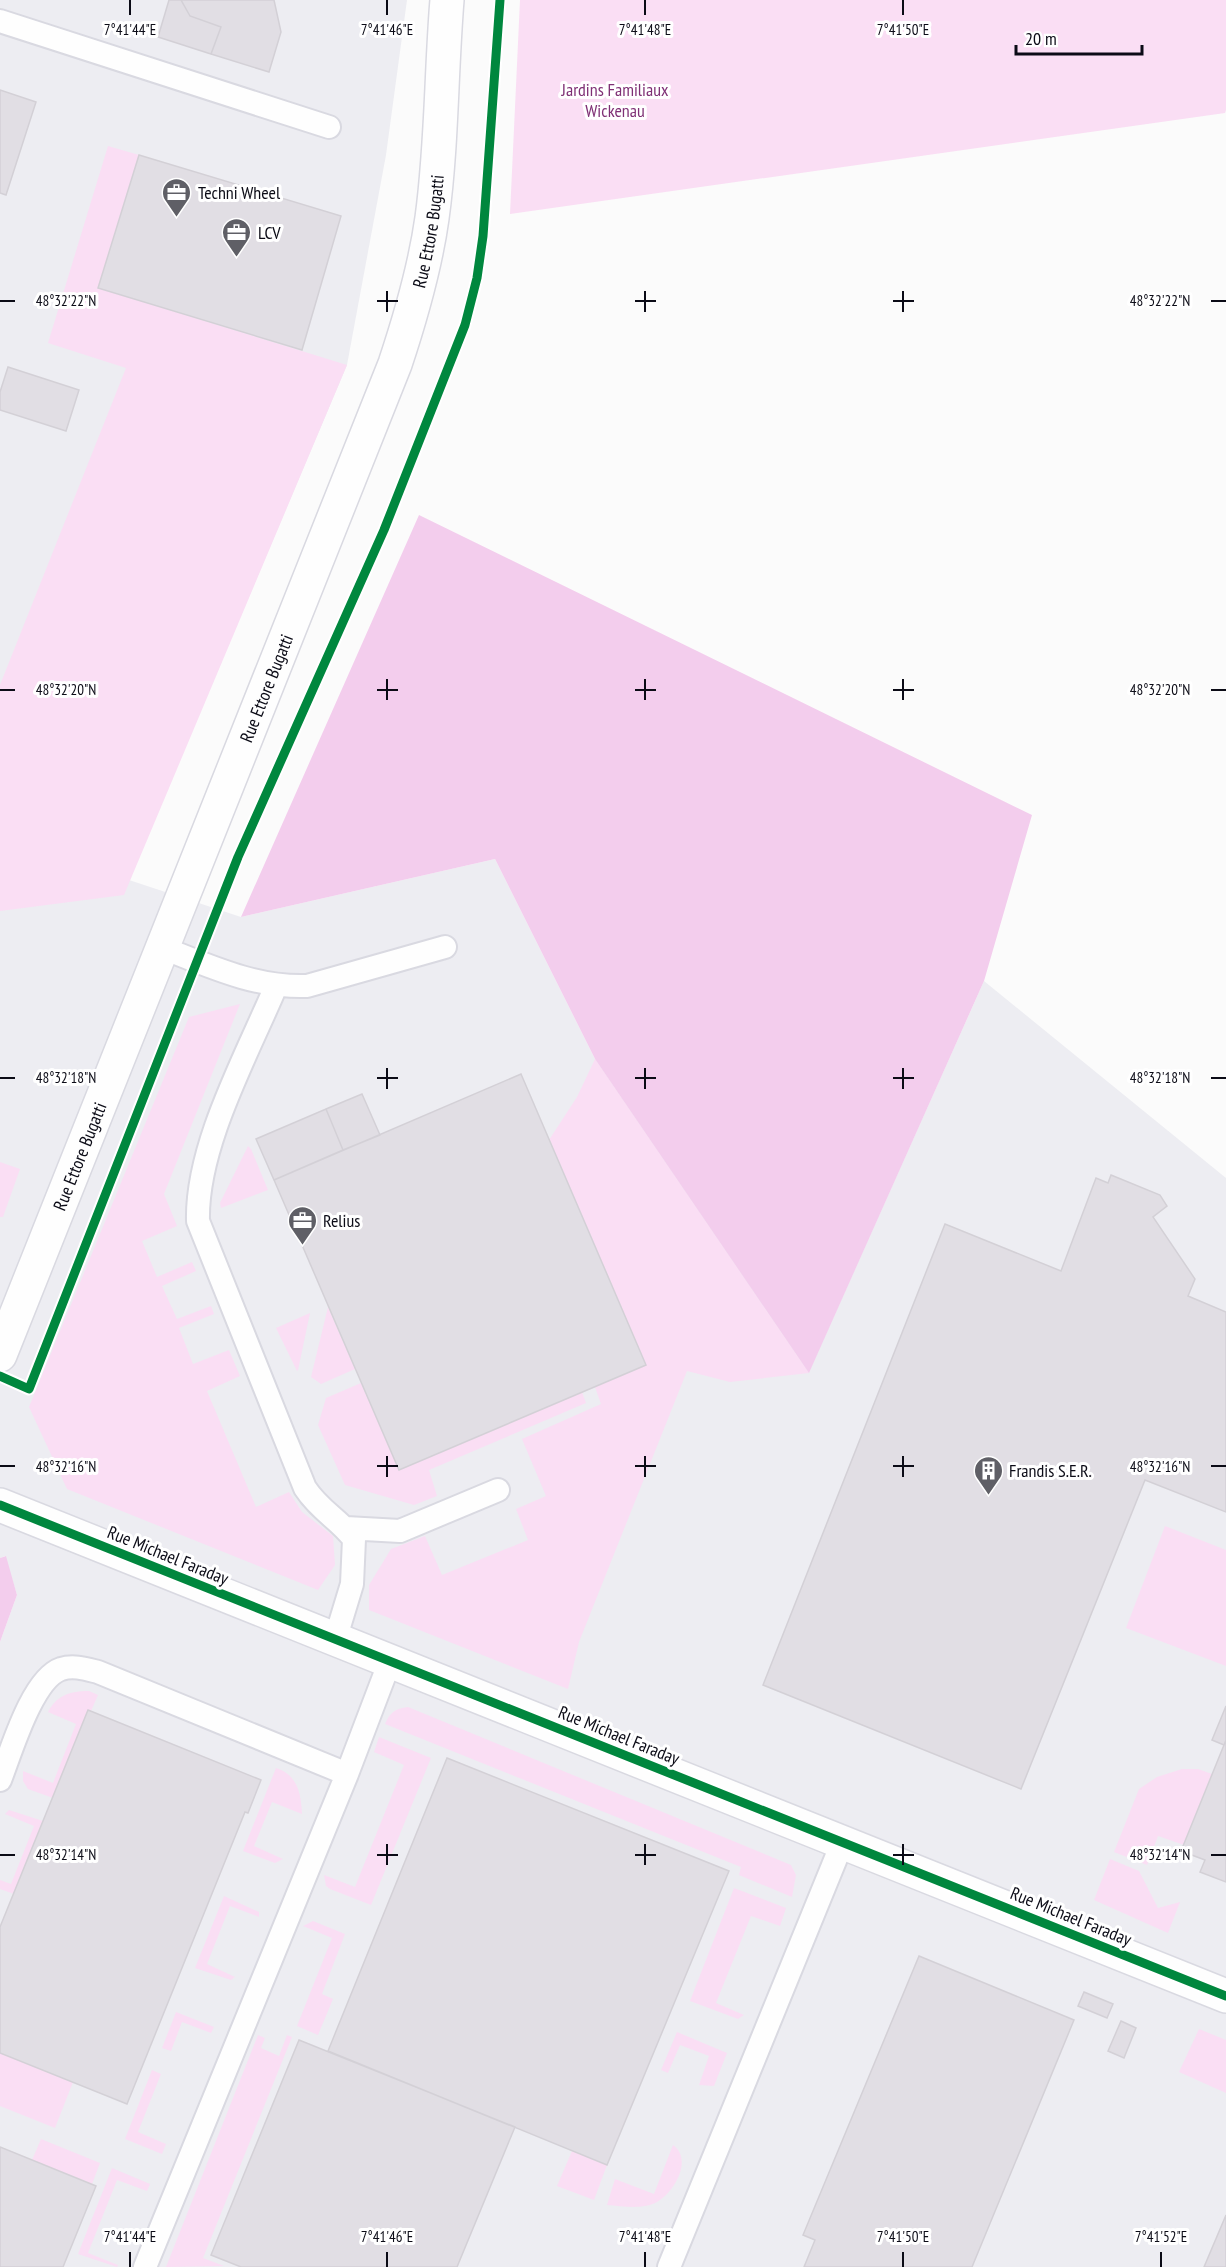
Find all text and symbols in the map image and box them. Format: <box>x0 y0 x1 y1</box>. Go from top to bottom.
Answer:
scale bar <box>1016 18 1142 56</box>
text: 7°41'44"E <box>104 20 156 39</box>
text: 7°41'46"E <box>361 20 413 39</box>
text: 7°41'48"E <box>619 20 671 39</box>
text: 7°41'50"E <box>877 20 929 39</box>
text: 20 m <box>1025 27 1057 50</box>
park label: Jardins Familiaux Wickenau <box>561 78 669 122</box>
street label: Rue Ettore Bugatti <box>407 174 448 290</box>
office icon: Techni Wheel <box>161 176 193 218</box>
place label: Techni Wheel <box>198 181 281 204</box>
office icon: LCV <box>221 216 253 258</box>
place label: LCV <box>258 221 281 244</box>
text: 48°32'22"N <box>36 291 96 310</box>
text: 48°32'22"N <box>1130 291 1190 310</box>
street label: Rue Ettore Bugatti <box>234 631 298 745</box>
text: 48°32'20"N <box>36 680 96 699</box>
text: 48°32'20"N <box>1130 680 1190 699</box>
text: 48°32'18"N <box>36 1068 96 1087</box>
text: 48°32'18"N <box>1130 1068 1190 1087</box>
street label: Rue Ettore Bugatti <box>47 1099 111 1214</box>
office icon: Relius <box>286 1204 318 1246</box>
place label: Relius <box>323 1209 360 1232</box>
building icon: Frandis S.E.R. <box>972 1454 1004 1496</box>
text: 48°32'16"N <box>36 1457 96 1476</box>
text: 48°32'16"N <box>1130 1457 1190 1476</box>
place label: Frandis S.E.R. <box>1009 1459 1092 1482</box>
street label: Rue Michael Faraday <box>104 1520 232 1590</box>
street label: Rue Michael Faraday <box>555 1700 683 1770</box>
text: 48°32'14"N <box>36 1845 96 1864</box>
text: 48°32'14"N <box>1130 1845 1190 1864</box>
street label: Rue Michael Faraday <box>1007 1881 1135 1951</box>
text: 7°41'44"E <box>104 2227 156 2246</box>
text: 7°41'46"E <box>361 2227 413 2246</box>
text: 7°41'48"E <box>619 2227 671 2246</box>
text: 7°41'50"E <box>877 2227 929 2246</box>
text: 7°41'52"E <box>1135 2227 1187 2246</box>

